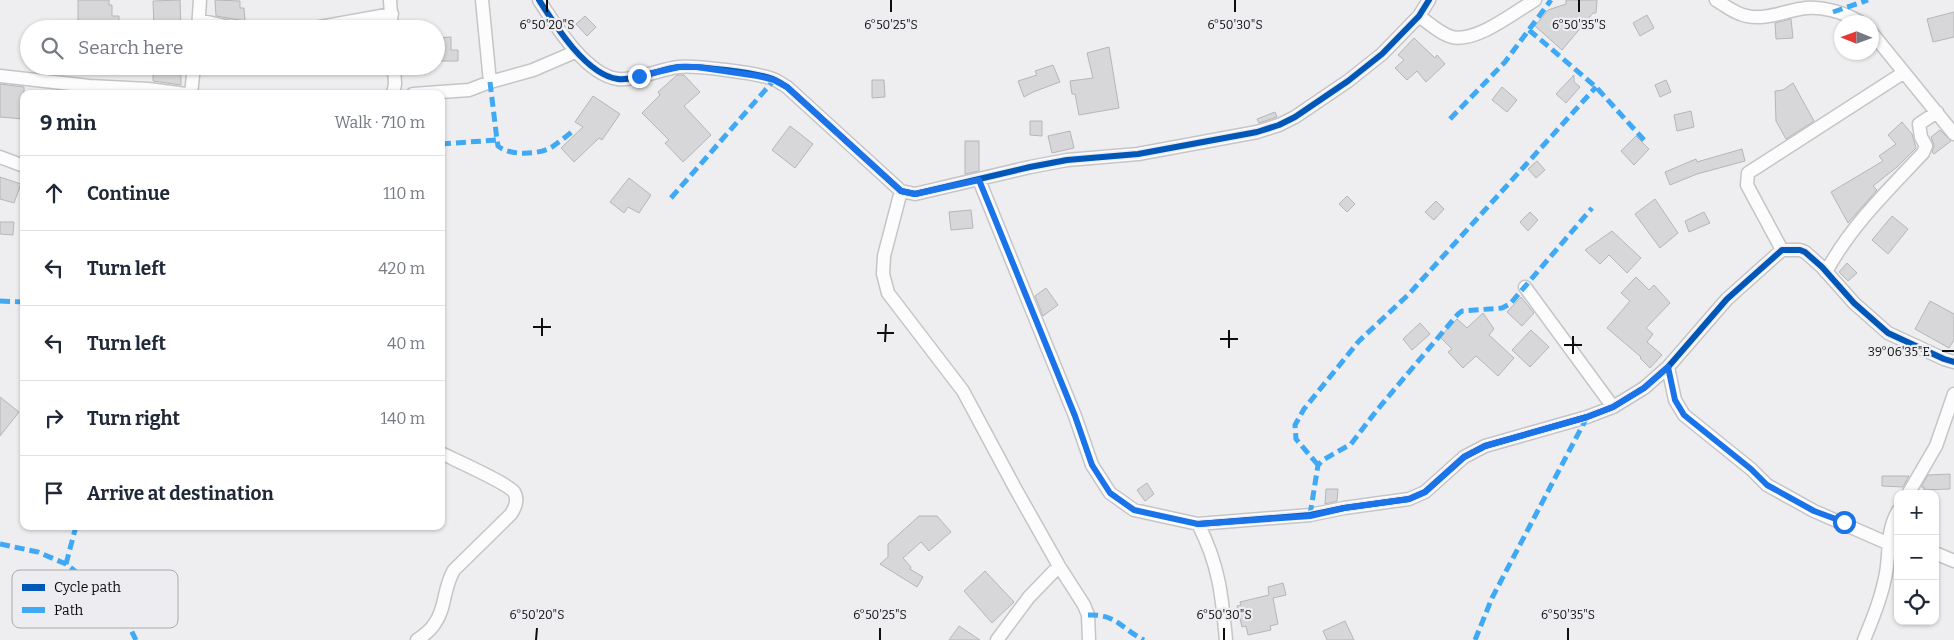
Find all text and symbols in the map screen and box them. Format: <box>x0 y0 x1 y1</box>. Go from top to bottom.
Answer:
north arrow <box>1834 15 1879 60</box>
text: 6°50'20"S <box>520 18 574 32</box>
text: 6°50'25"S <box>864 18 918 32</box>
text: 6°50'30"S <box>1207 18 1263 32</box>
text: 6°50'35"S <box>1552 18 1606 32</box>
search box <box>20 20 445 75</box>
icon: search <box>38 34 66 62</box>
text: Search here <box>78 36 183 59</box>
route end <box>628 65 651 88</box>
text: 9 min <box>40 110 96 136</box>
text: Walk · 710 m <box>334 113 425 132</box>
icon: ahead <box>40 179 68 207</box>
text: Continue <box>87 182 170 205</box>
text: 110 m <box>383 184 425 203</box>
icon: left <box>40 254 68 282</box>
text: Turn left <box>87 257 166 280</box>
text: 420 m <box>378 259 425 278</box>
icon: left <box>40 329 68 357</box>
text: Turn left <box>87 332 166 355</box>
text: 40 m <box>387 334 425 353</box>
text: 39°06'35"E <box>1868 345 1930 359</box>
icon: right <box>40 404 68 432</box>
text: Turn right <box>87 407 180 430</box>
text: 140 m <box>380 409 425 428</box>
icon: arrive <box>40 479 68 507</box>
text: Arrive at destination <box>87 482 274 505</box>
map controls <box>1894 490 1939 625</box>
button: + <box>1894 490 1939 535</box>
route start <box>1833 511 1856 534</box>
button: − <box>1894 535 1939 580</box>
legend <box>12 570 178 628</box>
text: Cycle path <box>54 579 121 596</box>
button: locate <box>1894 580 1939 625</box>
text: Path <box>54 602 84 619</box>
text: 6°50'20"S <box>510 608 564 622</box>
text: 6°50'25"S <box>853 608 907 622</box>
text: 6°50'30"S <box>1196 608 1252 622</box>
text: 6°50'35"S <box>1541 608 1595 622</box>

